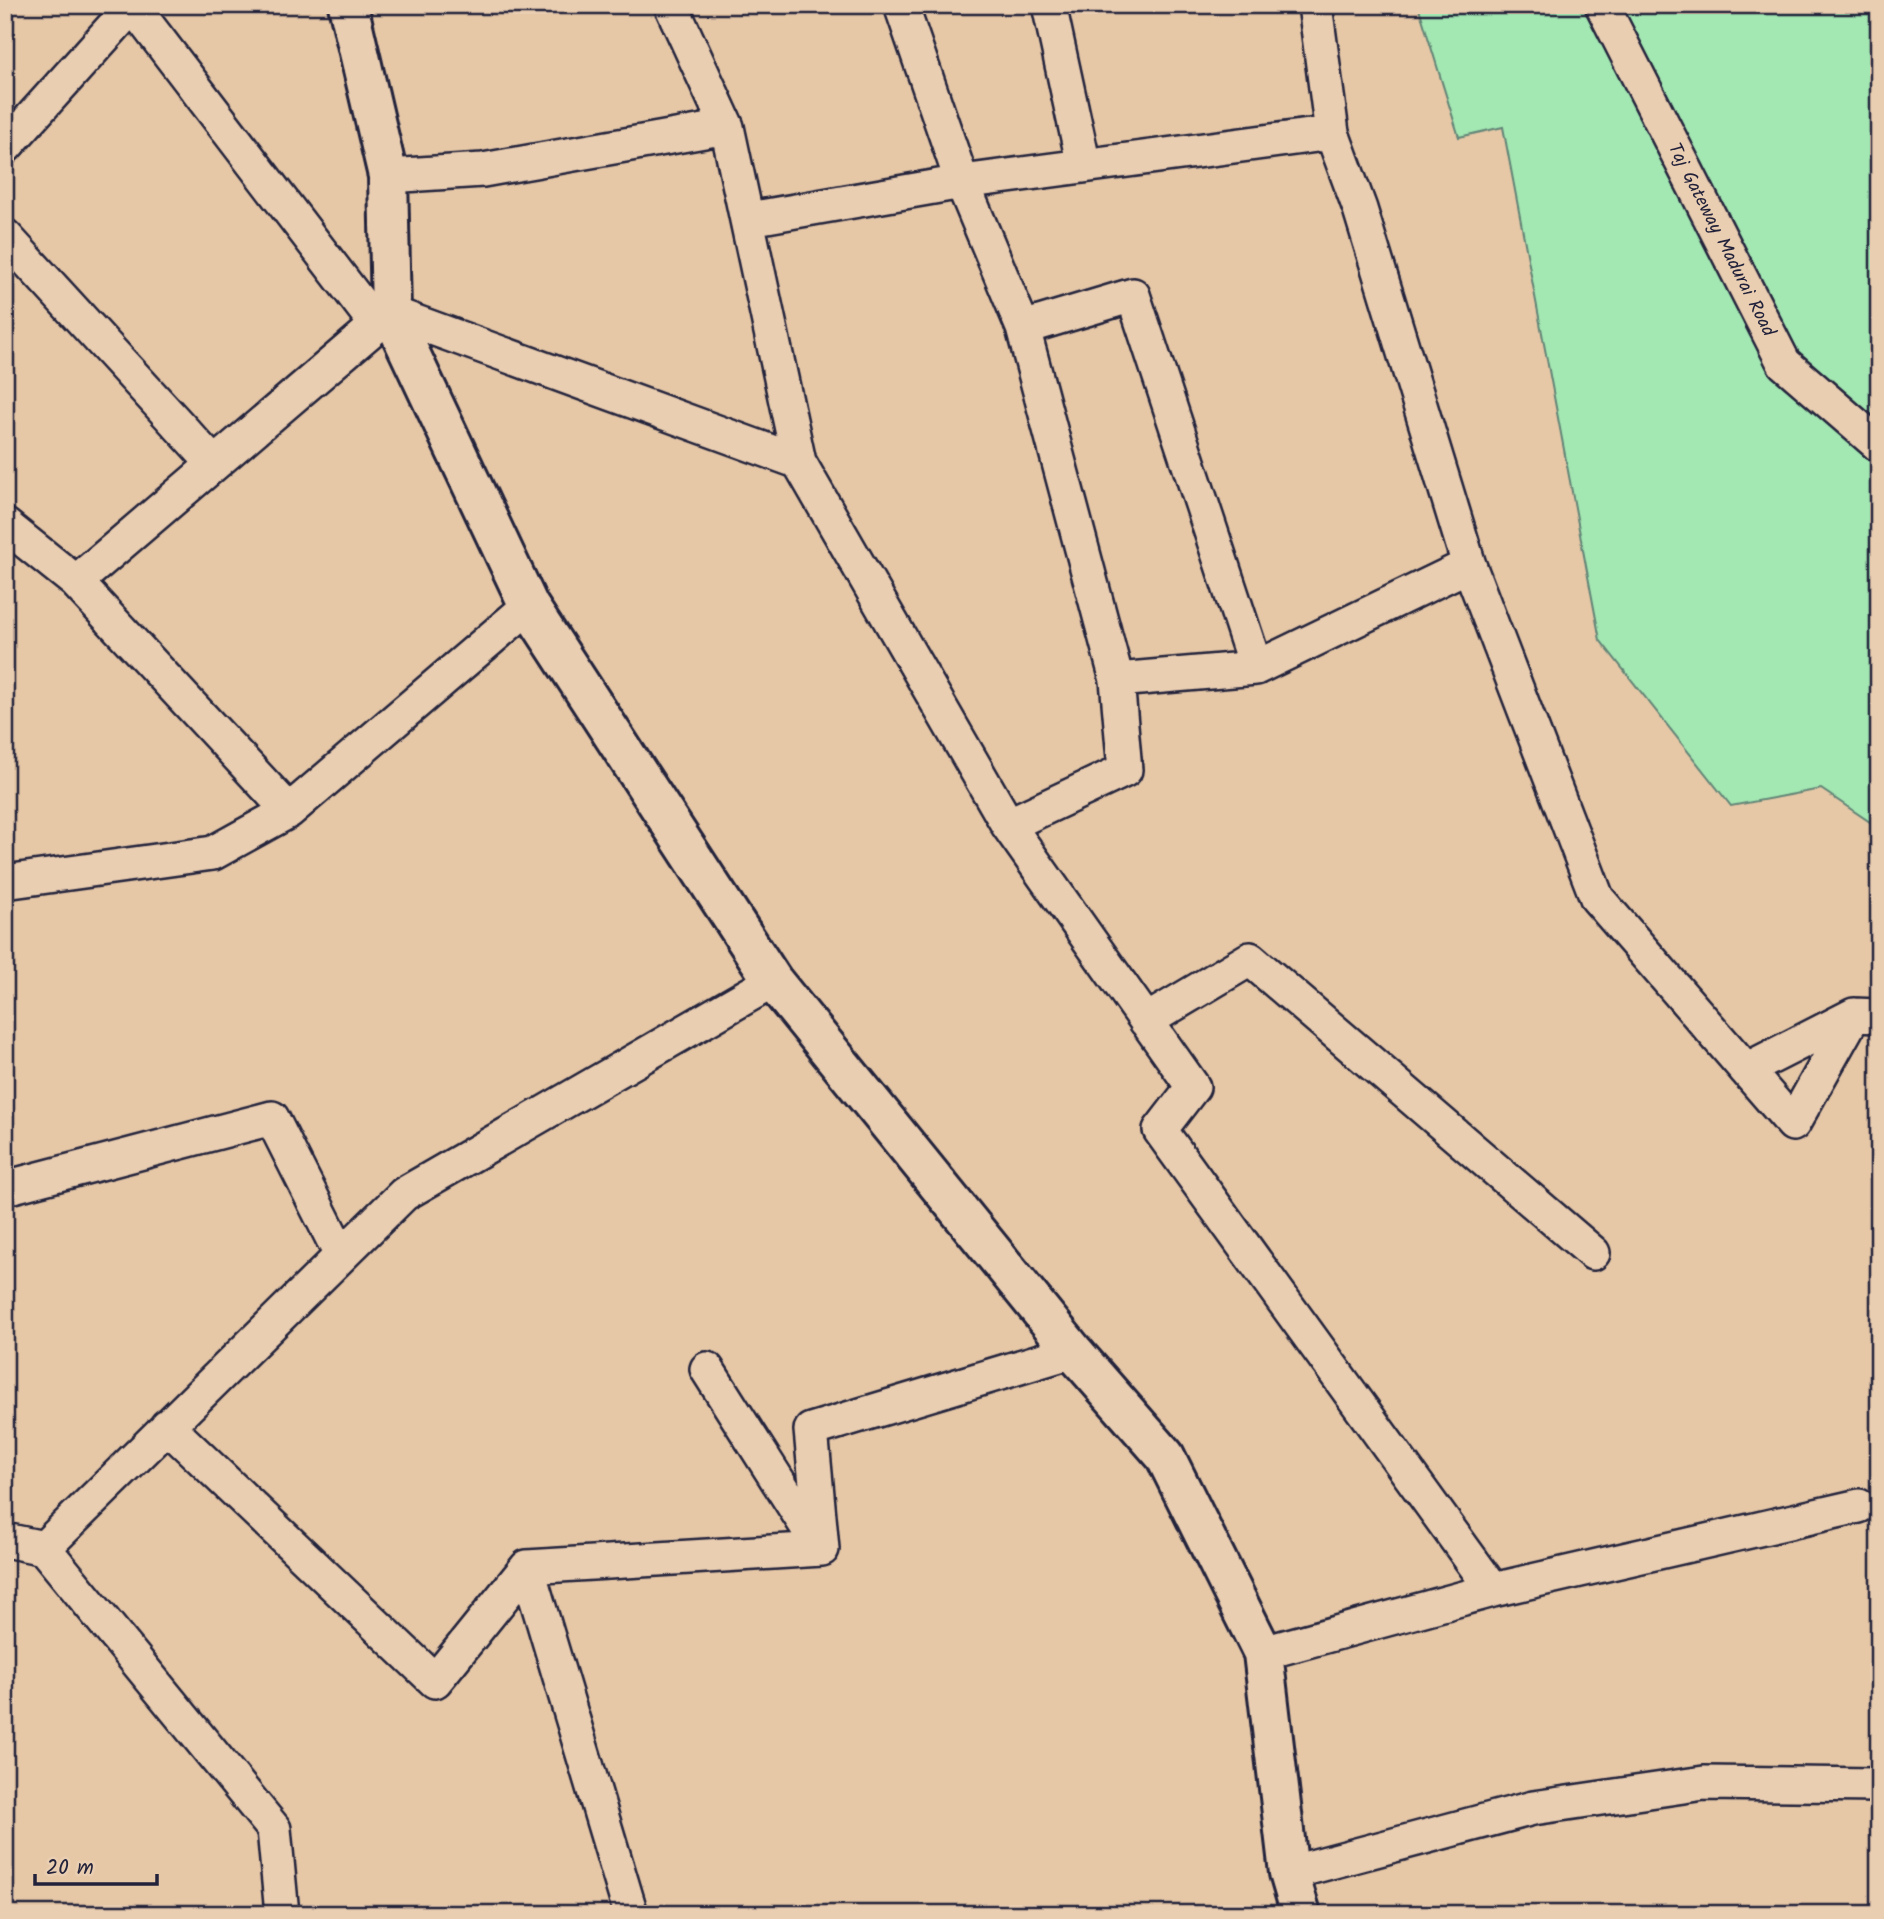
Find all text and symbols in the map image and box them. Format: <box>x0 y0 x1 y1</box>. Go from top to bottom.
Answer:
street label: Taj Gateway Madurai Road <box>1659 138 1783 343</box>
scale bar <box>35 1842 158 1886</box>
text: 20 m <box>46 1852 94 1885</box>

